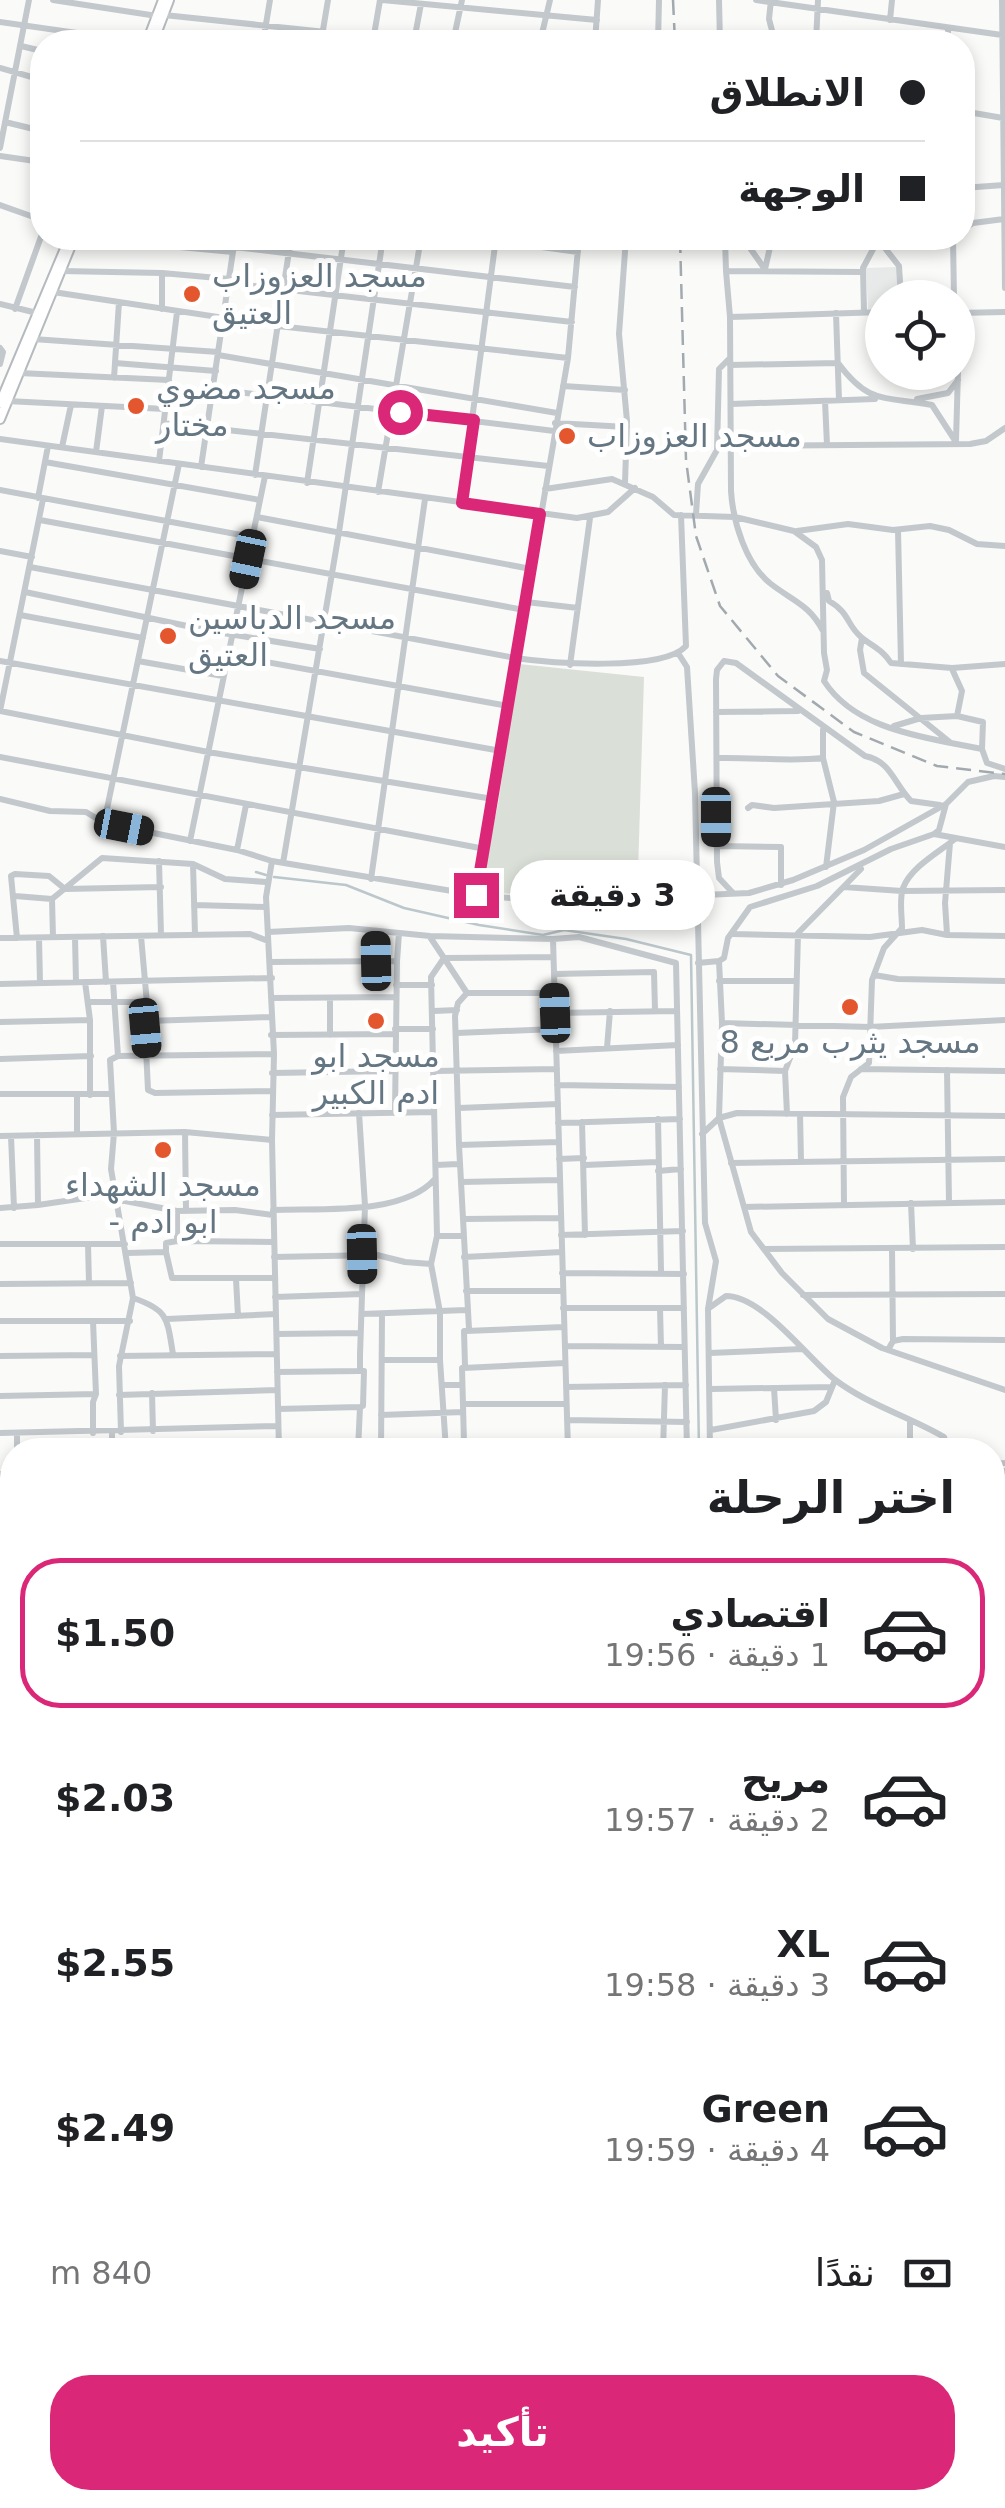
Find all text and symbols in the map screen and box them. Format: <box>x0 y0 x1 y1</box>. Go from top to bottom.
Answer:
text: الانطلاق <box>710 71 865 115</box>
text: الوجهة <box>738 167 865 211</box>
place label: مسجد العزوزاب العتيق <box>212 257 427 332</box>
map controls <box>865 280 975 390</box>
button: locate <box>865 280 975 390</box>
marker: مسجد العزوزاب العتيق <box>181 283 203 305</box>
place label: مسجد مضوي مختار <box>154 369 336 444</box>
route start <box>378 390 423 435</box>
marker: مسجد مضوي مختار <box>125 395 147 417</box>
place label: مسجد العزوزاب <box>587 417 802 455</box>
marker: مسجد العزوزاب <box>556 425 578 447</box>
car <box>227 527 269 591</box>
place label: مسجد الدباسين العتيق <box>188 599 396 674</box>
marker: مسجد الدباسين العتيق <box>157 625 179 647</box>
car <box>701 787 731 847</box>
car <box>92 807 156 847</box>
callout: 3 دقيقة <box>511 860 716 930</box>
route end <box>454 873 499 918</box>
text: 3 دقيقة <box>549 876 676 914</box>
car <box>360 931 392 991</box>
car <box>539 982 571 1044</box>
marker: مسجد يثرب مربع 8 <box>839 996 861 1018</box>
car <box>127 997 163 1059</box>
marker: مسجد ابو ادم الكبير <box>365 1010 387 1032</box>
place label: مسجد يثرب مربع 8 <box>719 1023 981 1061</box>
place label: مسجد ابو ادم الكبير <box>310 1037 440 1112</box>
marker: مسجد الشهداء - ابو ادم <box>152 1139 174 1161</box>
place label: مسجد الشهداء - ابو ادم <box>65 1166 261 1241</box>
car <box>346 1224 378 1284</box>
text: اختر الرحلة <box>707 1471 955 1524</box>
icon: car <box>860 1588 950 1678</box>
text: اقتصادي <box>671 1592 830 1636</box>
text: $1.50 <box>55 1611 175 1655</box>
text: 1 دقيقة · 19:56 <box>604 1636 830 1674</box>
icon: car <box>860 1753 950 1843</box>
text: مريح <box>741 1757 830 1801</box>
text: $2.03 <box>55 1776 175 1820</box>
text: 2 دقيقة · 19:57 <box>604 1801 830 1839</box>
icon: car <box>860 1918 950 2008</box>
text: XL <box>776 1922 830 1966</box>
text: $2.55 <box>55 1941 175 1985</box>
text: 3 دقيقة · 19:58 <box>604 1966 830 2004</box>
icon: car <box>860 2083 950 2173</box>
text: Green <box>701 2087 830 2131</box>
text: $2.49 <box>55 2106 175 2150</box>
text: 4 دقيقة · 19:59 <box>604 2131 830 2169</box>
icon: cash <box>900 2246 955 2301</box>
text: نقدًا <box>815 2251 875 2295</box>
text: 840 m <box>50 2254 152 2292</box>
button: تأكيد <box>50 2375 955 2490</box>

